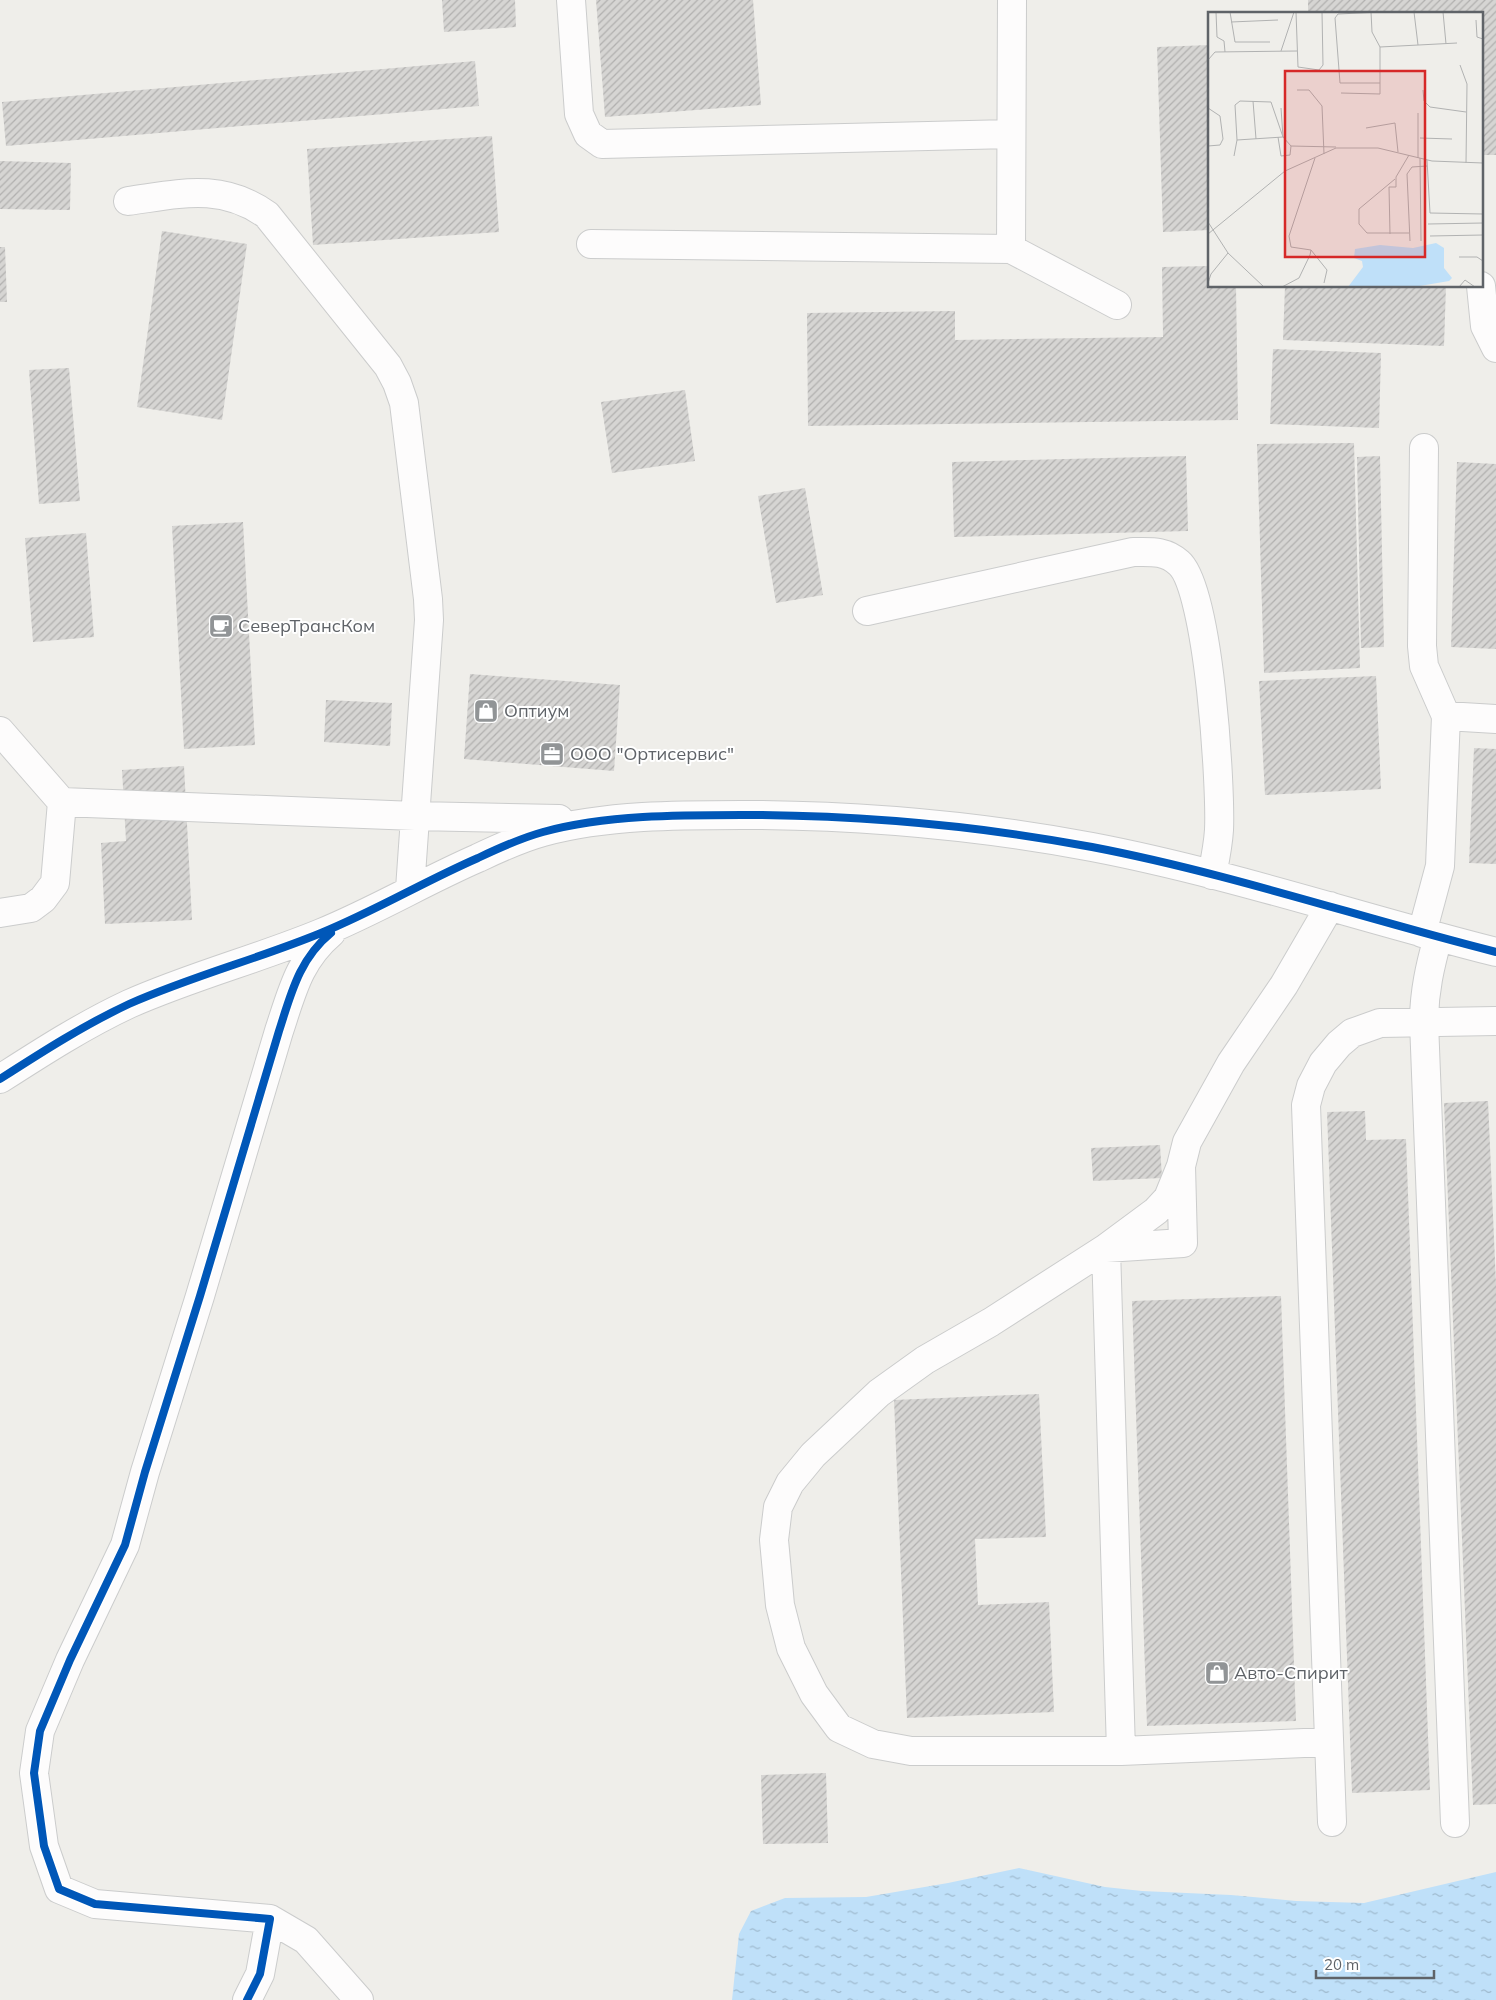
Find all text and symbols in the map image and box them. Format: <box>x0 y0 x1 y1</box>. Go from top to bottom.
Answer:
inset map <box>1208 12 1484 288</box>
cafe icon: СеверТрансКом <box>208 613 234 639</box>
place label: СеверТрансКом <box>238 614 375 637</box>
shop icon: Оптиум <box>473 698 499 724</box>
place label: Оптиум <box>504 699 569 722</box>
office icon: ООО "Ортисервис" <box>539 741 565 767</box>
place label: ООО "Ортисервис" <box>570 742 734 765</box>
shop icon: Авто-Спирит <box>1204 1660 1230 1686</box>
place label: Авто-Спирит <box>1234 1661 1348 1684</box>
scale bar <box>1316 1948 1434 1980</box>
text: 20 m <box>1324 1955 1359 1974</box>

